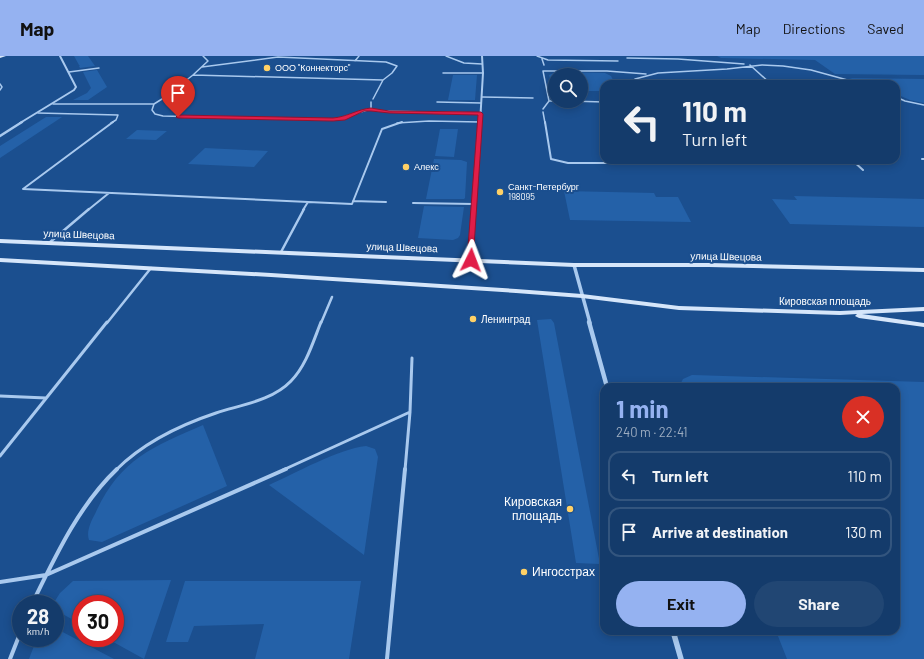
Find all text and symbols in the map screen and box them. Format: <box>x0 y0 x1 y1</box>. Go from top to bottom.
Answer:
text: Map <box>20 17 54 40</box>
text: Map <box>736 20 761 37</box>
text: Directions <box>783 20 845 37</box>
text: Saved <box>867 20 904 37</box>
place label: ООО "Коннекторс" <box>275 62 351 73</box>
marker: ООО "Коннекторс" <box>262 63 272 73</box>
map controls <box>548 68 588 108</box>
button: search <box>548 68 588 108</box>
pin <box>161 76 195 117</box>
icon: arrive <box>167 82 189 104</box>
text: 110 m <box>682 94 747 128</box>
icon: left <box>616 96 668 148</box>
text: Turn left <box>682 128 748 150</box>
place label: Алекс <box>414 161 439 172</box>
marker: Алекс <box>401 162 411 172</box>
place label: Санкт-Петербург 198095 <box>508 181 580 202</box>
marker: Санкт-Петербург 198095 <box>495 187 505 197</box>
street label: улица Швецова <box>43 227 115 241</box>
position arrow <box>450 239 492 281</box>
street label: улица Швецова <box>366 240 438 254</box>
street label: улица Швецова <box>690 249 762 263</box>
street label: Кировская площадь <box>779 295 871 307</box>
place label: Ленинград <box>481 313 531 325</box>
marker: Ленинград <box>468 314 478 324</box>
text: 1 min <box>616 394 669 423</box>
button: close <box>842 396 884 438</box>
text: 240 m · 22:41 <box>616 424 688 440</box>
icon: left <box>618 465 640 487</box>
text: Turn left <box>652 467 708 485</box>
text: 110 m <box>848 467 882 485</box>
place label: Кировская площадь <box>504 494 562 523</box>
marker: Кировская площадь <box>565 504 575 514</box>
icon: arrive <box>618 521 640 543</box>
text: Arrive at destination <box>652 523 788 541</box>
text: 130 m <box>845 523 882 541</box>
place label: Ингосстрах <box>532 564 595 579</box>
marker: Ингосстрах <box>519 567 529 577</box>
button: Exit <box>616 581 746 627</box>
button: Share <box>754 581 884 627</box>
speed limit sign: 30 <box>72 595 124 647</box>
text: 28 <box>27 604 49 628</box>
text: km/h <box>27 625 49 637</box>

